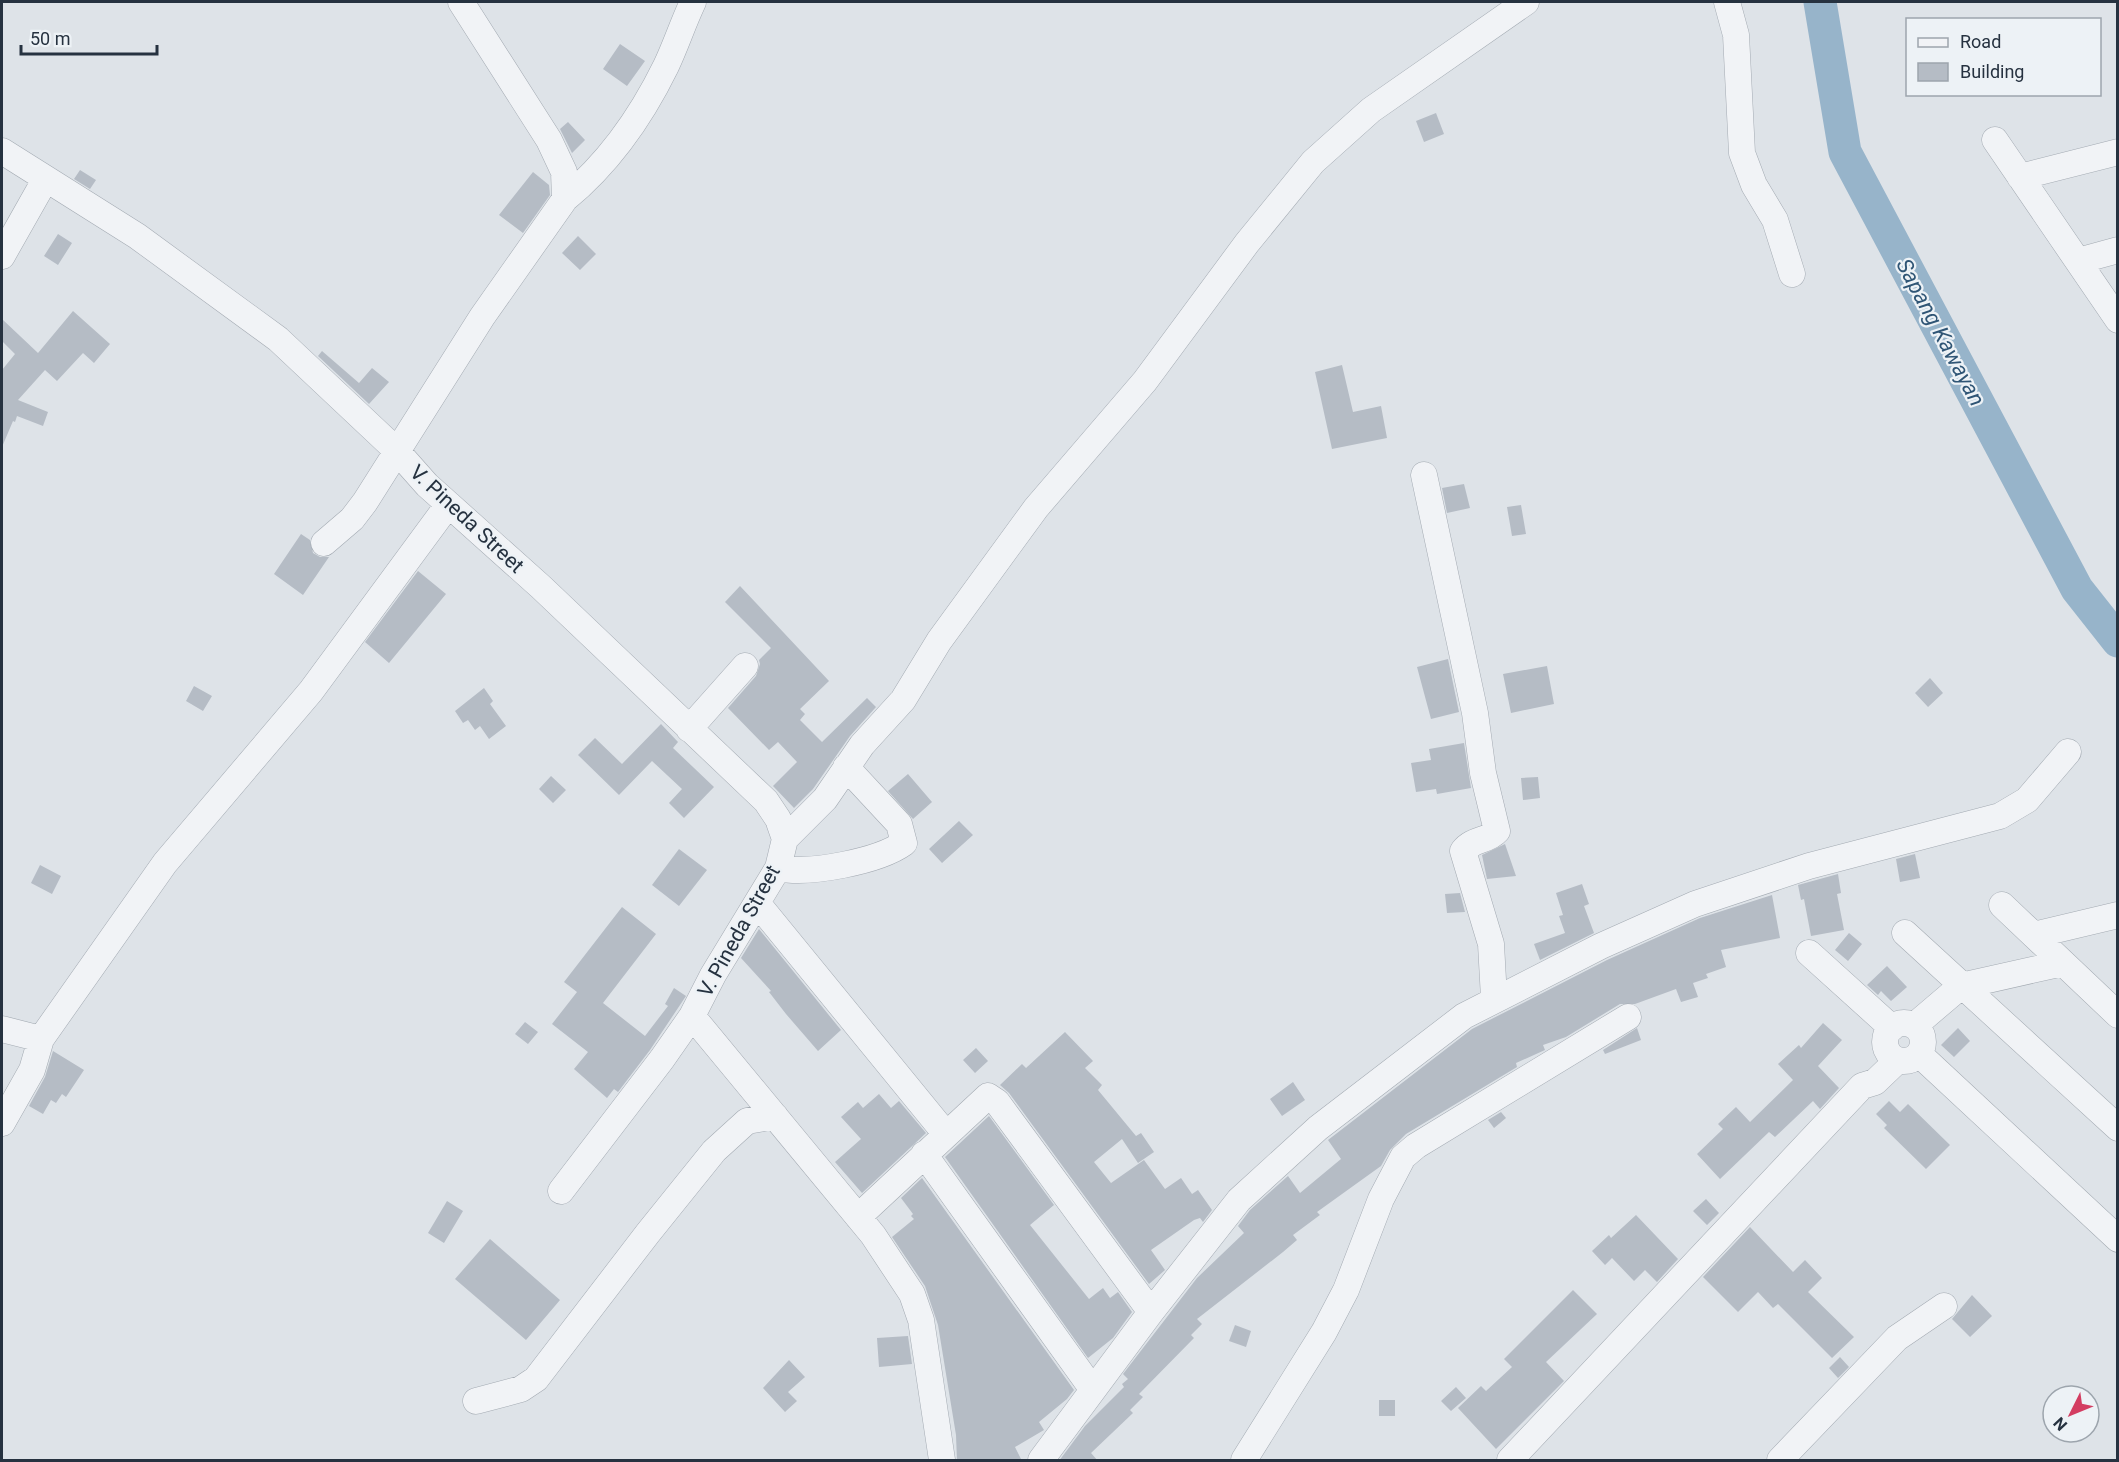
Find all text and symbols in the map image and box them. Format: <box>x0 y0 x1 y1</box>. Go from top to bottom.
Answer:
scale bar <box>21 18 158 56</box>
legend <box>1906 18 2101 96</box>
text: 50 m <box>30 28 70 49</box>
text: Road <box>1960 31 2001 52</box>
text: Building <box>1960 61 2024 82</box>
water label: Sapang Kawayan <box>1891 254 1990 410</box>
street label: V. Pineda Street <box>405 460 529 578</box>
street label: V. Pineda Street <box>693 861 785 1001</box>
north arrow <box>2041 1384 2101 1444</box>
text: N <box>2050 1413 2071 1434</box>

